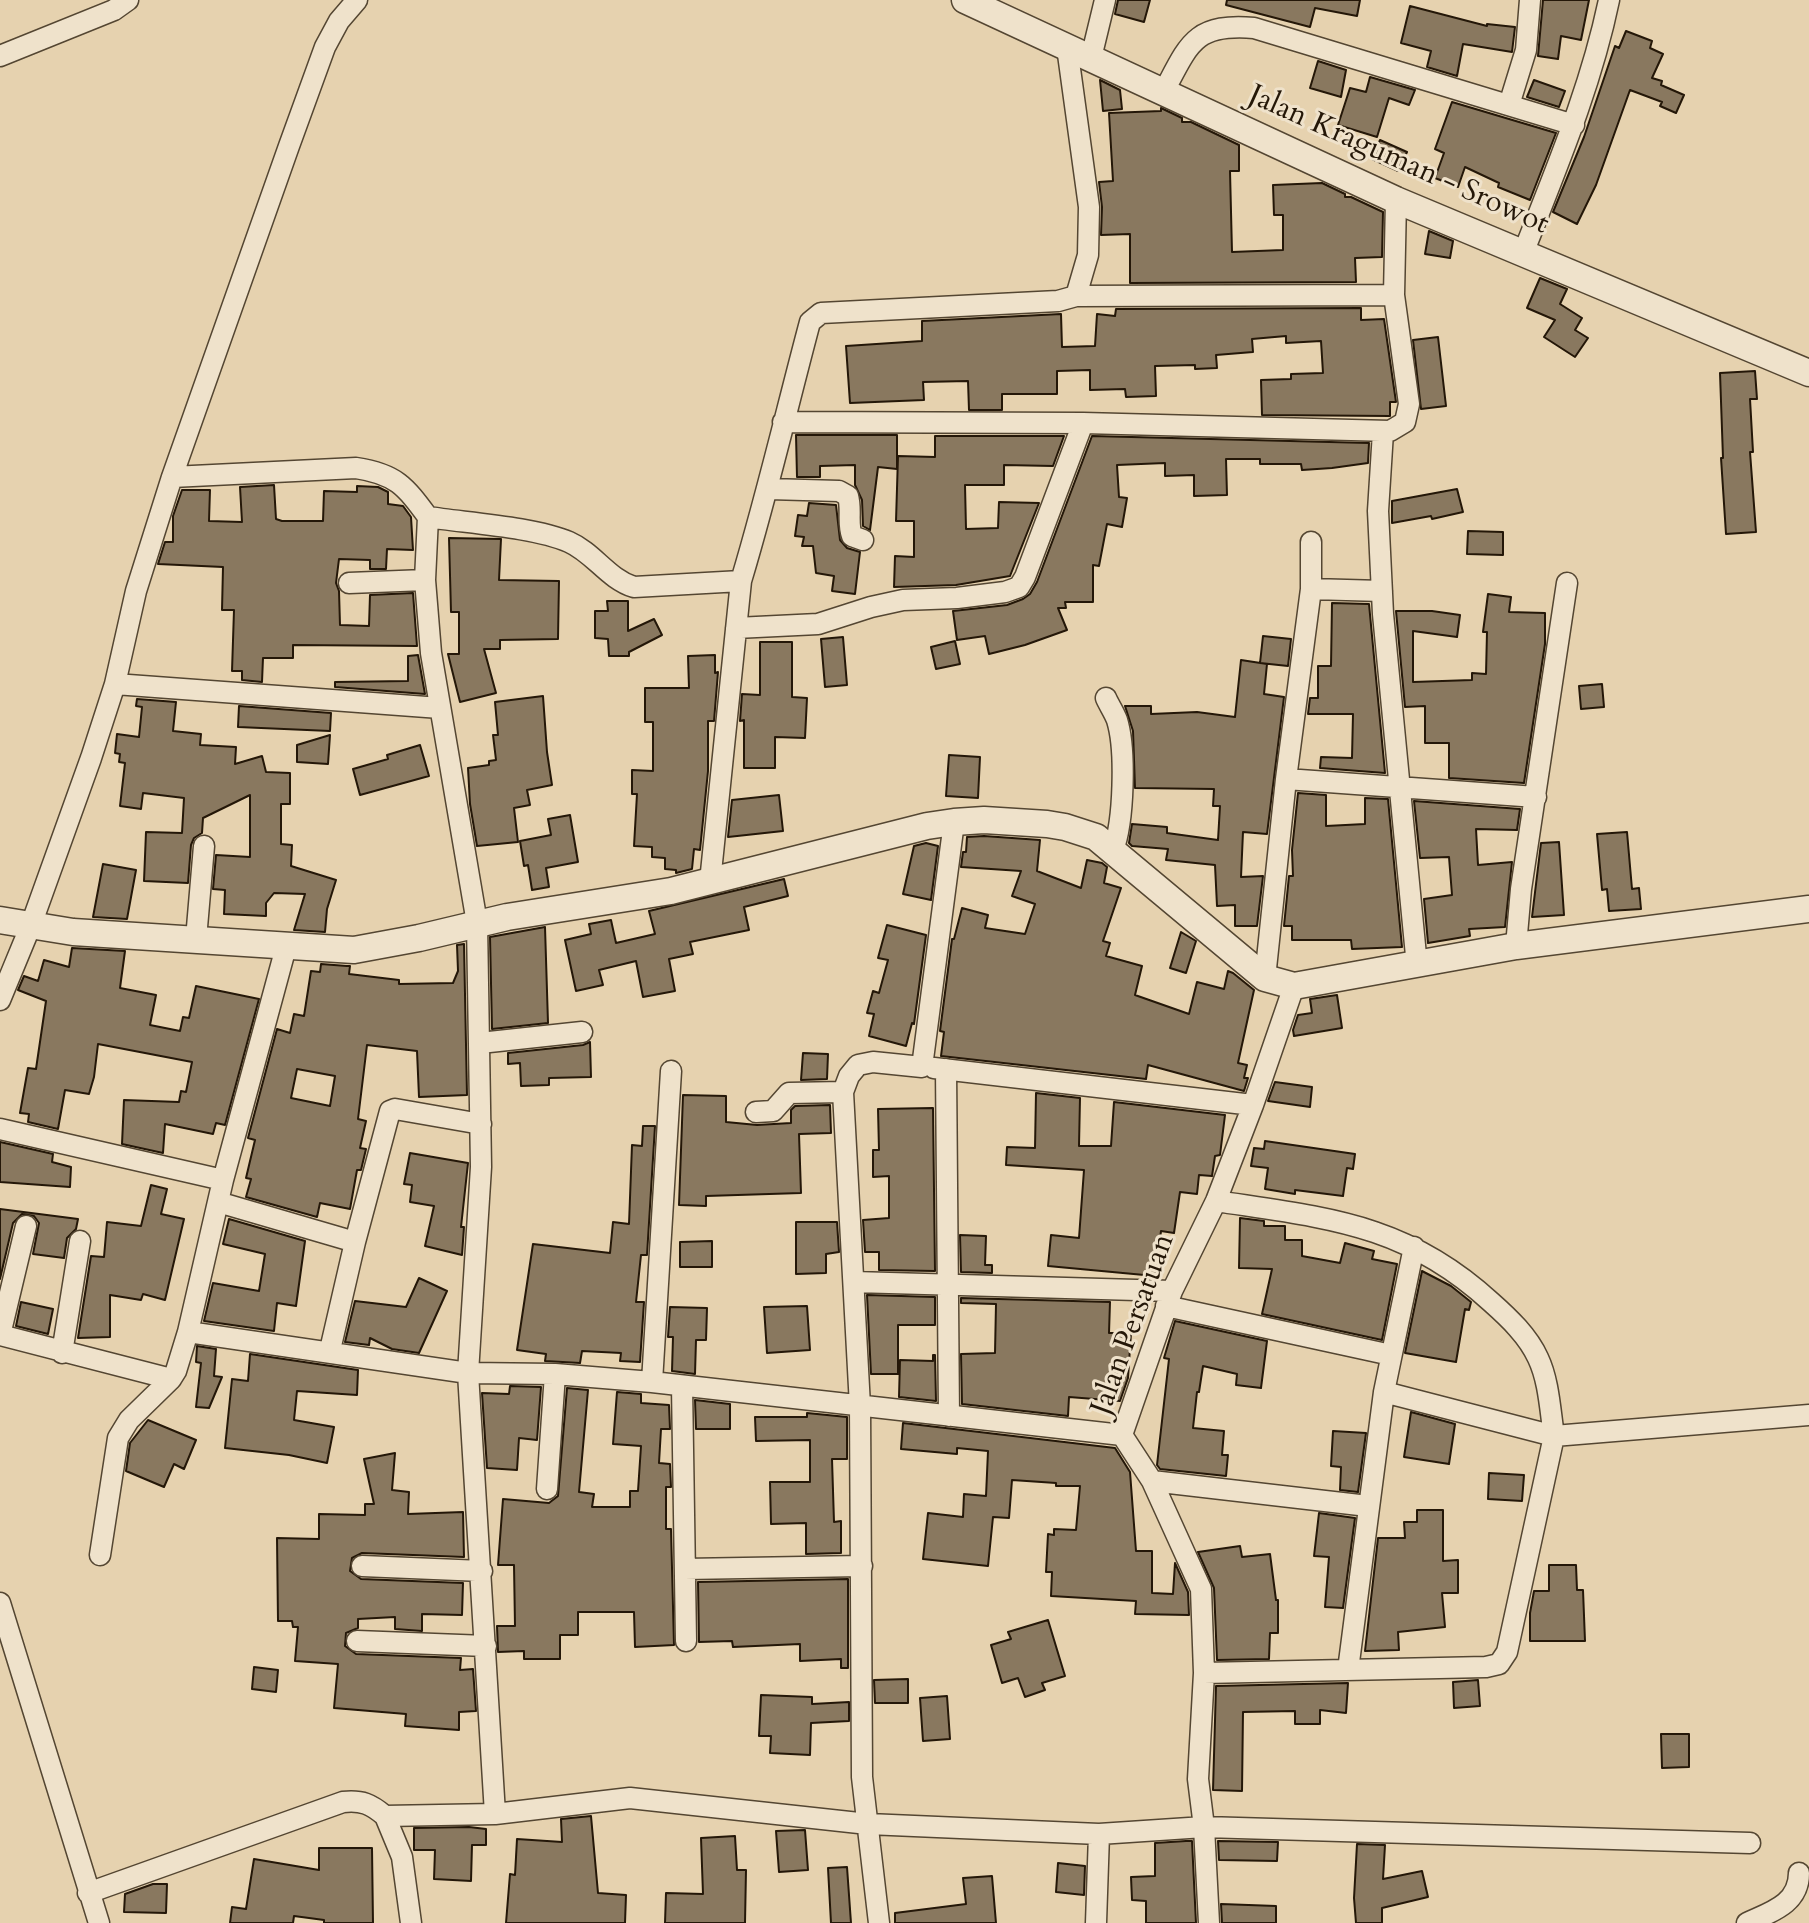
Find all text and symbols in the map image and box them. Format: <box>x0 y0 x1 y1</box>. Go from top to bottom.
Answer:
street label: Jalan Kraguman - Srowot <box>1242 78 1554 244</box>
street label: Jalan Persatuan <box>1085 1230 1183 1420</box>

